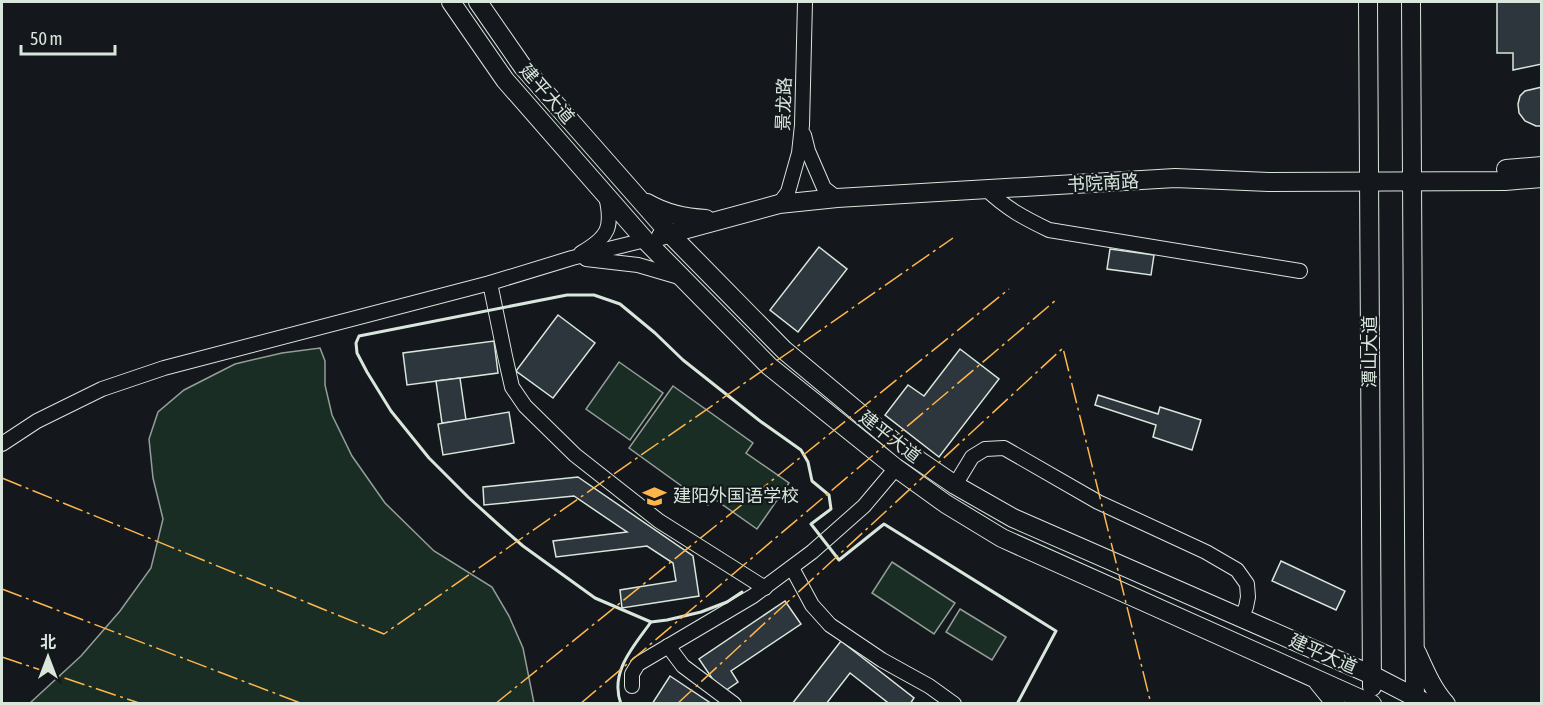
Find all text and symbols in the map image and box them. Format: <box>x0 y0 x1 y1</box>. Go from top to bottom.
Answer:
scale bar <box>21 18 116 56</box>
text: 50 m <box>30 28 62 49</box>
street label: 建平大道 <box>516 60 579 128</box>
street label: 景龙路 <box>772 77 795 131</box>
street label: 书院南路 <box>1066 170 1139 195</box>
street label: 潭山大道 <box>1359 316 1380 388</box>
street label: 建平大道 <box>855 406 925 467</box>
school or university icon: 建阳外国语学校 <box>642 483 668 509</box>
place label: 建阳外国语学校 <box>673 485 799 506</box>
north arrow <box>18 627 78 687</box>
street label: 建平大道 <box>1286 629 1360 678</box>
text: 北 <box>40 633 56 651</box>

